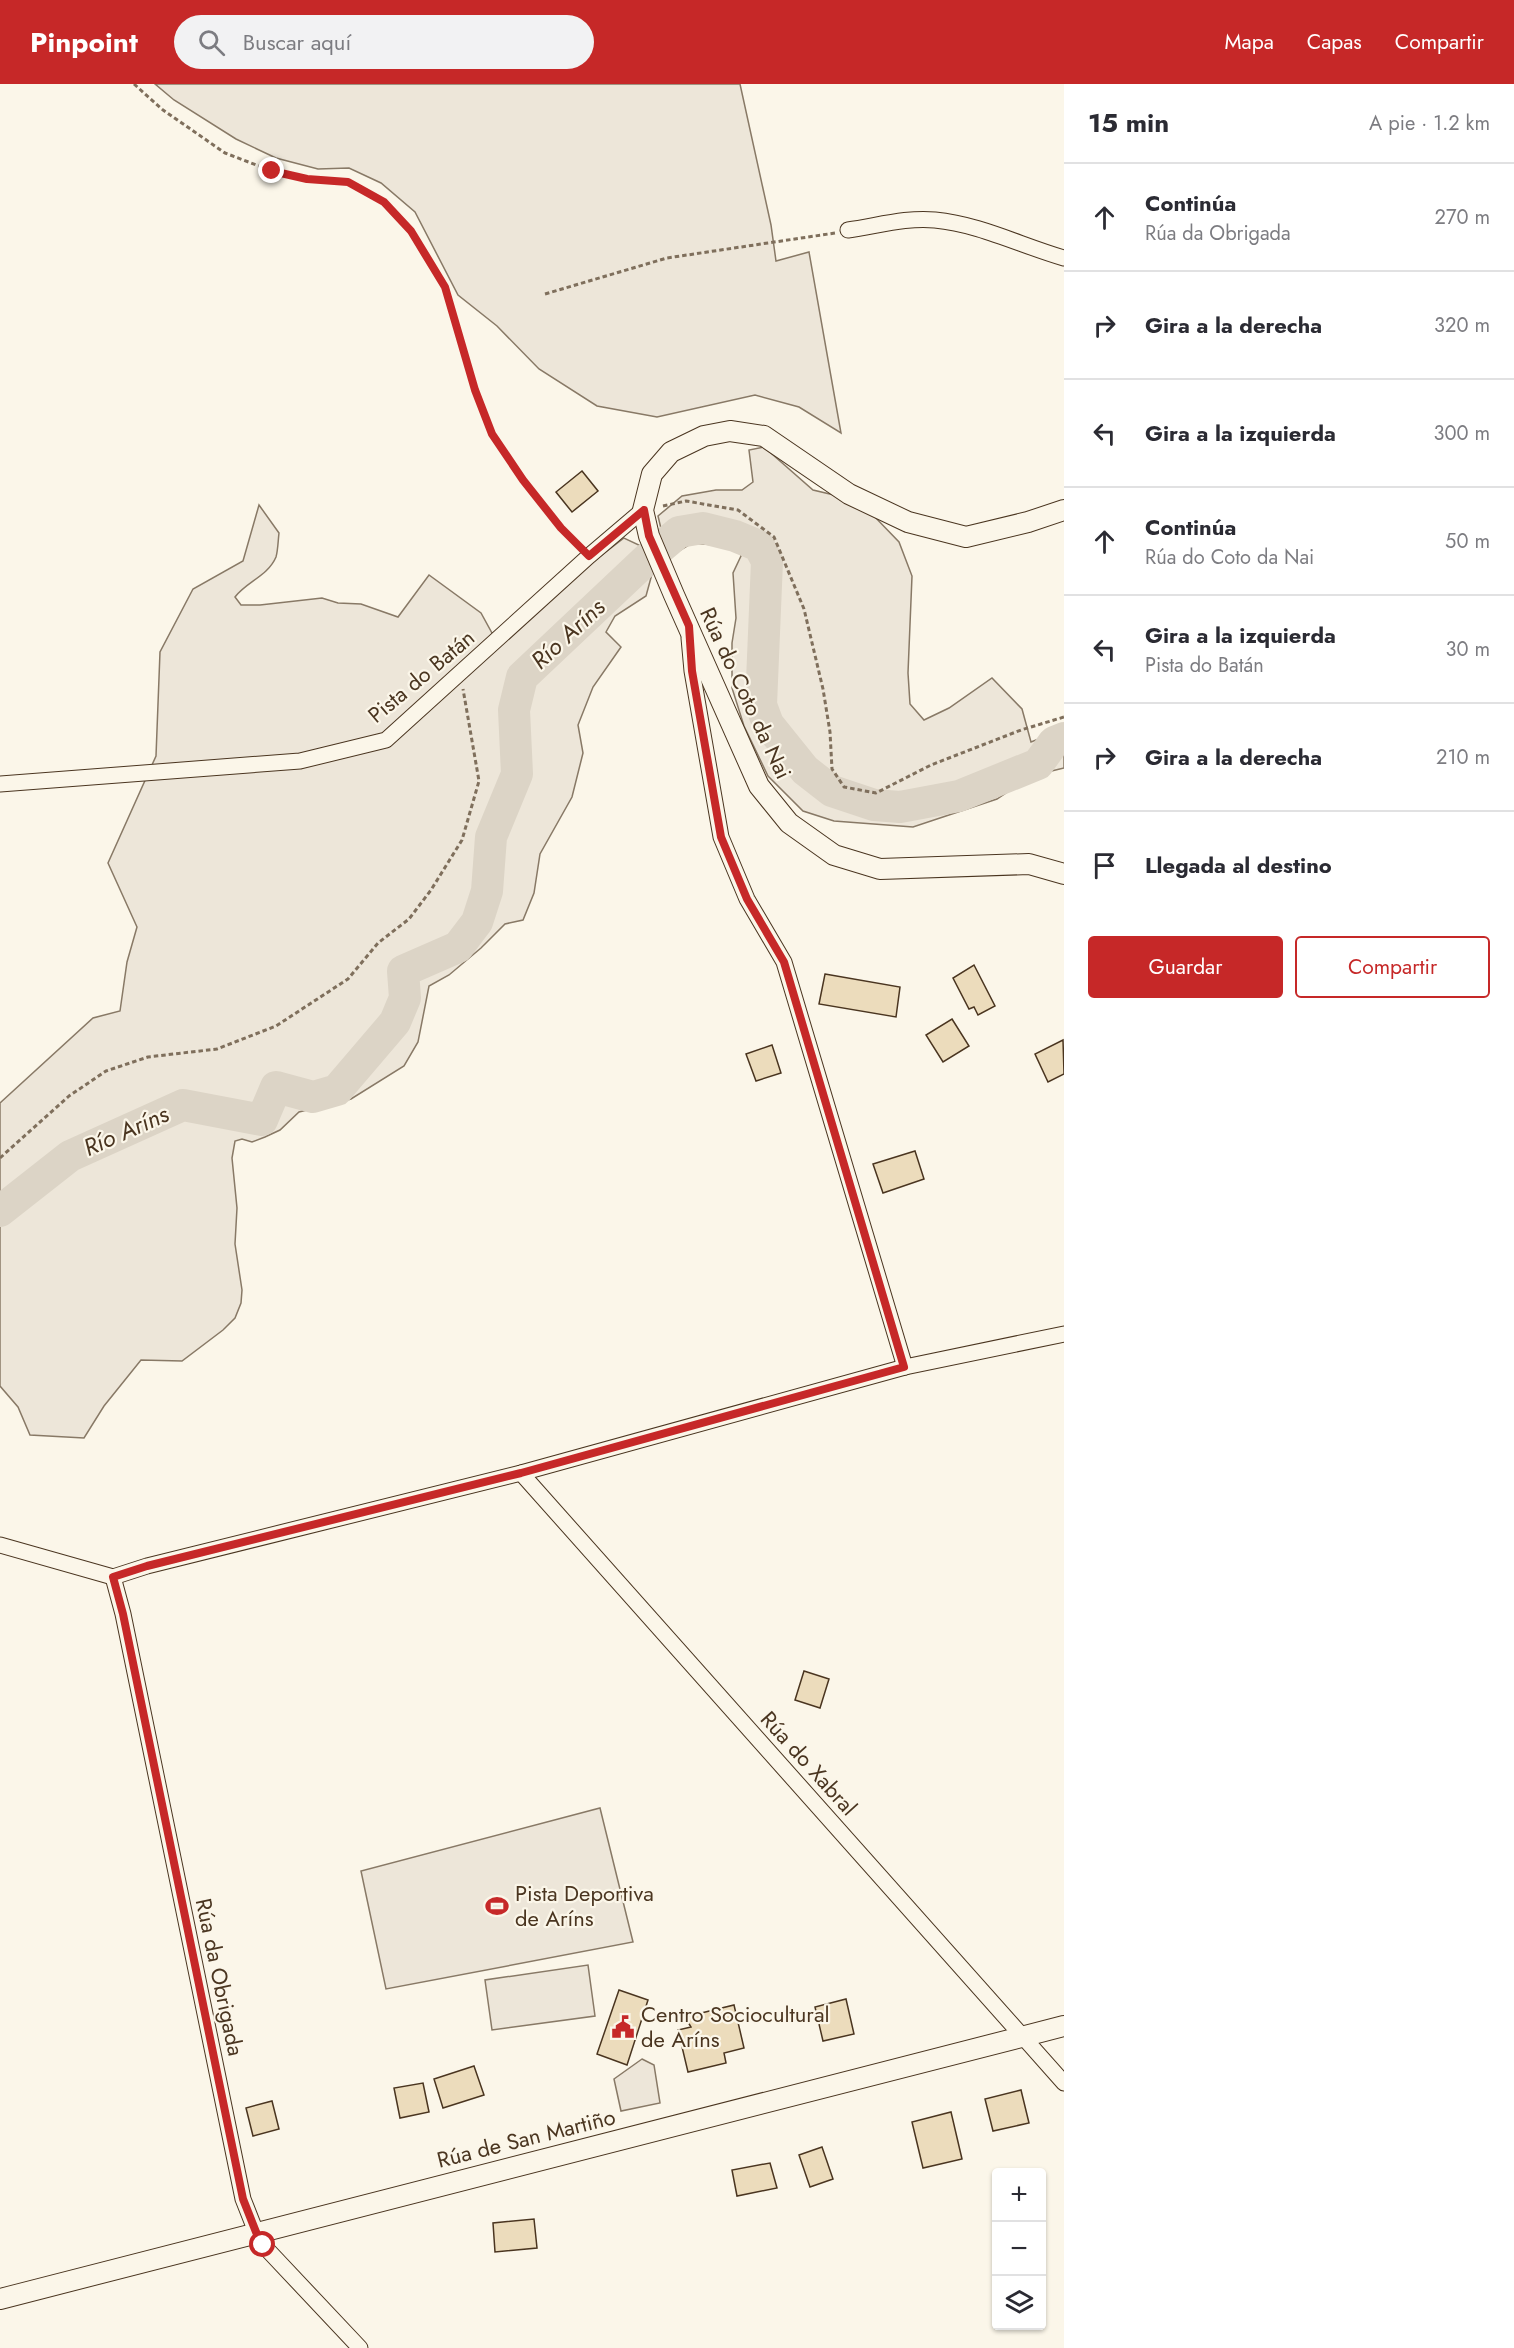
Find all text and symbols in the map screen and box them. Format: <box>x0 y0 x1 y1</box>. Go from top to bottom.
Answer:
search box <box>174 15 594 69</box>
text: Pinpoint <box>30 22 138 63</box>
icon: search <box>195 26 228 59</box>
text: Buscar aquí <box>243 26 351 58</box>
text: Mapa <box>1225 27 1274 57</box>
text: Capas <box>1307 27 1362 57</box>
text: Compartir <box>1395 27 1484 57</box>
text: 15 min <box>1088 104 1169 142</box>
text: A pie · 1.2 km <box>1369 109 1490 138</box>
route end <box>258 157 284 183</box>
text: Continúa <box>1145 187 1236 219</box>
icon: ahead <box>1088 201 1121 234</box>
text: 270 m <box>1435 203 1490 232</box>
text: Rúa da Obrigada <box>1145 219 1291 248</box>
icon: right <box>1088 309 1121 342</box>
text: Gira a la derecha <box>1145 309 1322 341</box>
text: 320 m <box>1434 311 1490 340</box>
icon: left <box>1088 417 1121 450</box>
text: Gira a la izquierda <box>1145 417 1336 449</box>
text: 300 m <box>1433 419 1490 448</box>
text: Continúa <box>1145 511 1236 543</box>
icon: ahead <box>1088 525 1121 558</box>
text: 50 m <box>1445 527 1490 556</box>
text: Rúa do Coto da Nai <box>1145 543 1314 572</box>
water label: Río Aríns <box>523 590 613 677</box>
street label: Rúa do Coto da Nai <box>692 602 800 784</box>
text: Gira a la izquierda <box>1145 619 1336 651</box>
street label: Pista do Batán <box>361 622 481 730</box>
icon: left <box>1088 633 1121 666</box>
text: 30 m <box>1445 635 1490 664</box>
text: Pista do Batán <box>1145 651 1264 680</box>
icon: right <box>1088 741 1121 774</box>
text: Gira a la derecha <box>1145 741 1322 773</box>
text: 210 m <box>1436 743 1490 772</box>
icon: arrive <box>1088 849 1121 882</box>
text: Llegada al destino <box>1145 849 1332 881</box>
button: Guardar <box>1088 936 1283 998</box>
button: Compartir <box>1295 936 1490 998</box>
water label: Río Aríns <box>78 1096 175 1165</box>
street label: Rúa do Xabral <box>753 1704 865 1822</box>
place label: Pista Deportiva de Aríns <box>515 1877 654 1934</box>
sports icon: Pista Deportiva de Aríns <box>484 1893 510 1919</box>
street label: Rúa da Obrigada <box>188 1895 252 2059</box>
place label: Centro Sociocultural de Aríns <box>641 1998 830 2055</box>
public building icon: Centro Sociocultural de Aríns <box>610 2014 636 2040</box>
street label: Rúa de San Martiño <box>433 2100 619 2176</box>
map controls <box>992 2168 1046 2330</box>
button: + <box>992 2168 1046 2222</box>
button: − <box>992 2222 1046 2276</box>
route start <box>249 2231 275 2257</box>
button: layers <box>992 2276 1046 2330</box>

